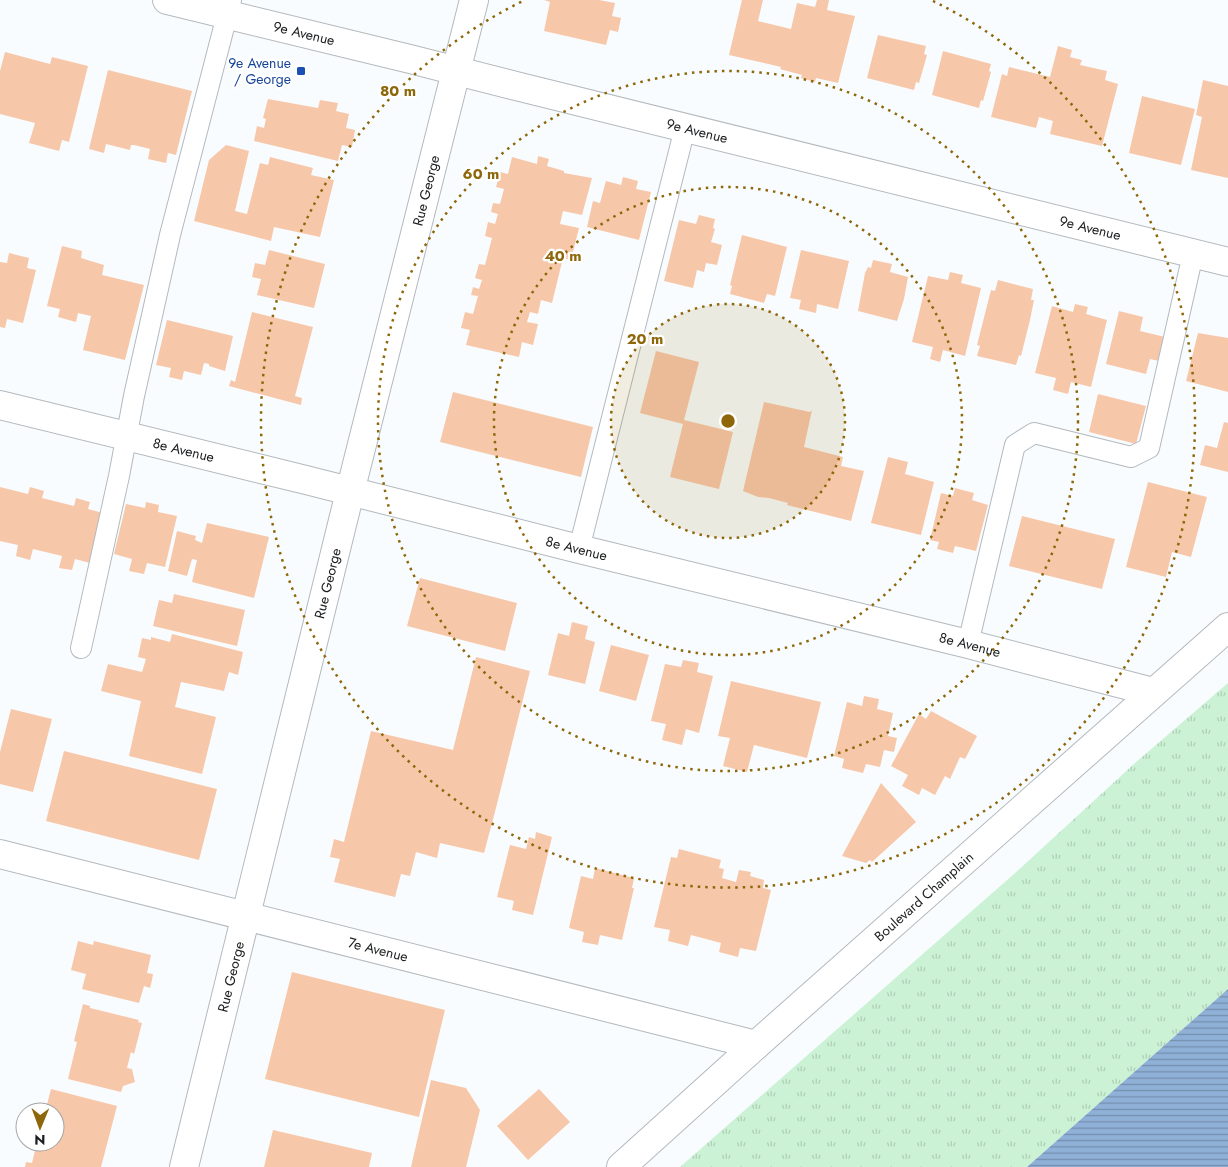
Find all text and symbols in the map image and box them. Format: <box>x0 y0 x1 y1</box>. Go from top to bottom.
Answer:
street label: 9e Avenue <box>271 16 337 50</box>
place label: 9e Avenue / George <box>228 53 291 89</box>
marker: 9e Avenue / George <box>295 65 307 77</box>
text: 80 m <box>380 80 416 102</box>
street label: 9e Avenue <box>664 114 730 148</box>
street label: Rue George <box>407 153 444 228</box>
text: 60 m <box>463 163 499 185</box>
street label: 9e Avenue <box>1057 211 1123 245</box>
text: 40 m <box>544 245 582 267</box>
text: 20 m <box>627 328 663 350</box>
centre of rings <box>719 412 737 430</box>
street label: 8e Avenue <box>151 433 216 467</box>
street label: 8e Avenue <box>544 531 609 566</box>
street label: Rue George <box>309 546 346 621</box>
street label: 8e Avenue <box>937 627 1003 662</box>
street label: Boulevard Champlain <box>870 847 978 946</box>
street label: 7e Avenue <box>346 932 410 967</box>
street label: Rue George <box>212 939 249 1014</box>
north arrow <box>15 1102 65 1152</box>
text: N <box>34 1130 46 1150</box>

